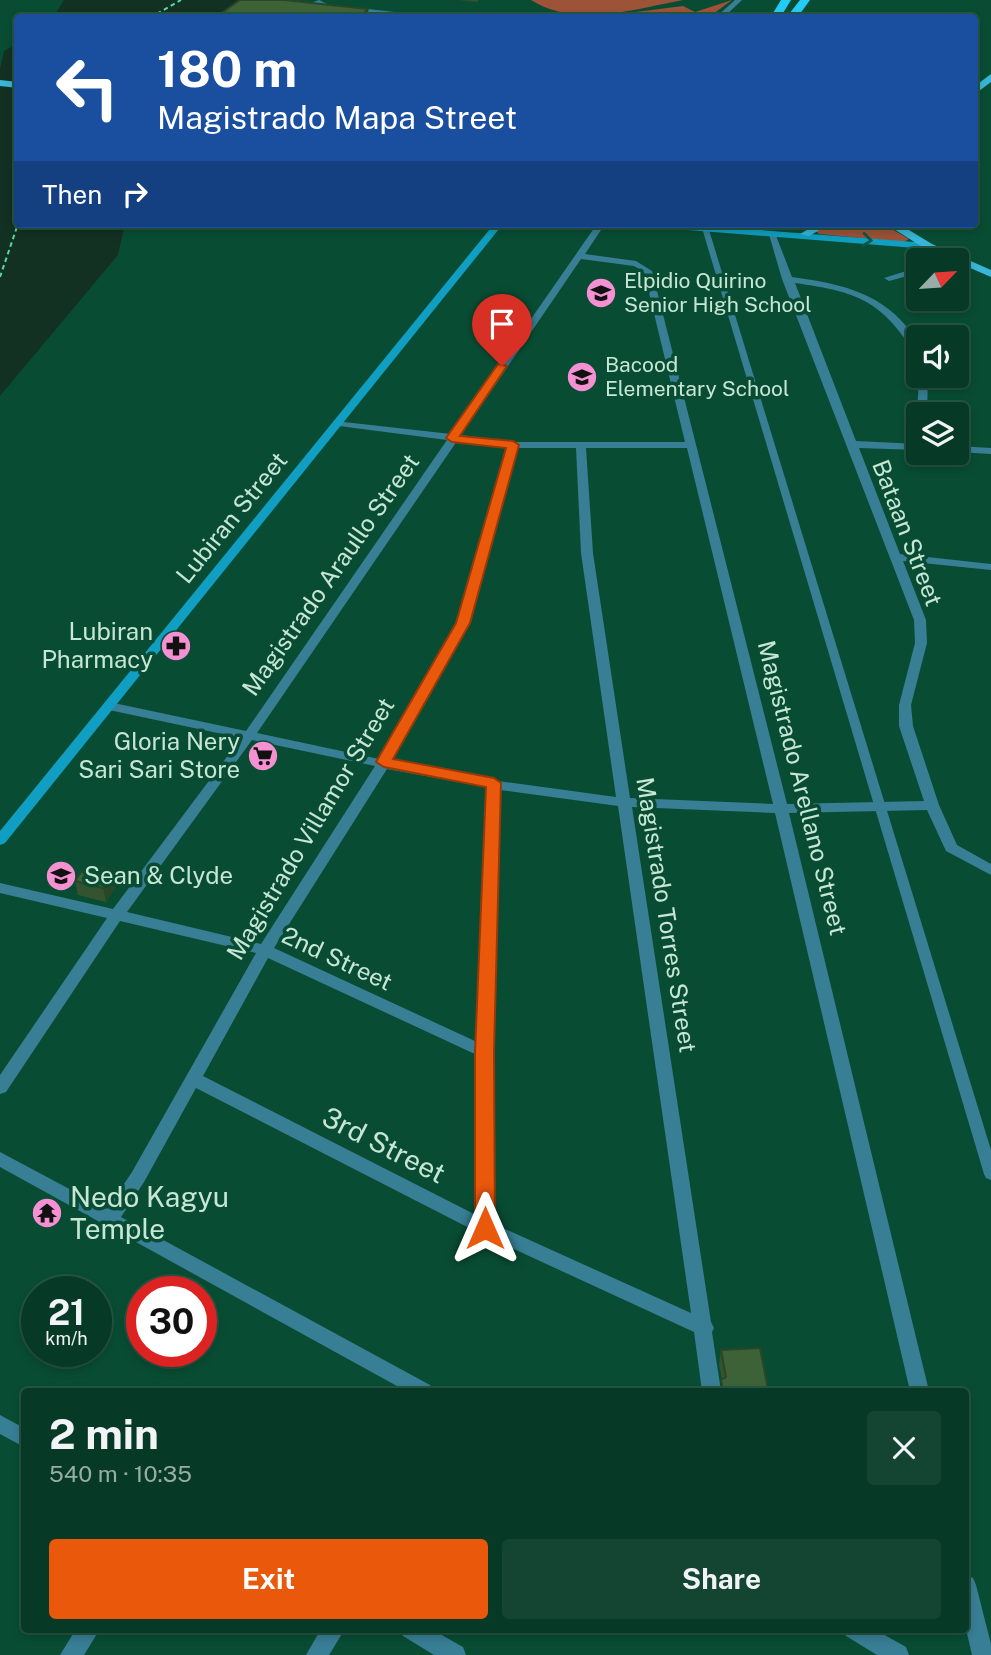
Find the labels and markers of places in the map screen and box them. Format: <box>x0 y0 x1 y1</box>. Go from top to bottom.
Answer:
place label: Elpidio Quirino Senior High School <box>624 268 812 317</box>
school or university icon: Elpidio Quirino Senior High School <box>584 276 618 310</box>
pin <box>472 294 532 366</box>
place label: Bacood Elementary School <box>605 352 789 401</box>
school or university icon: Bacood Elementary School <box>565 360 599 394</box>
place label: Lubiran Pharmacy <box>42 617 153 673</box>
pharmacy icon: Lubiran Pharmacy <box>159 629 193 663</box>
place label: Gloria Nery Sari Sari Store <box>78 727 240 783</box>
supermarket icon: Gloria Nery Sari Sari Store <box>246 739 280 773</box>
school or university icon: Sean & Clyde <box>44 859 78 893</box>
place label: Sean & Clyde <box>84 861 233 889</box>
place label: Nedo Kagyu Temple <box>70 1180 229 1245</box>
temple icon: Nedo Kagyu Temple <box>30 1196 64 1230</box>

